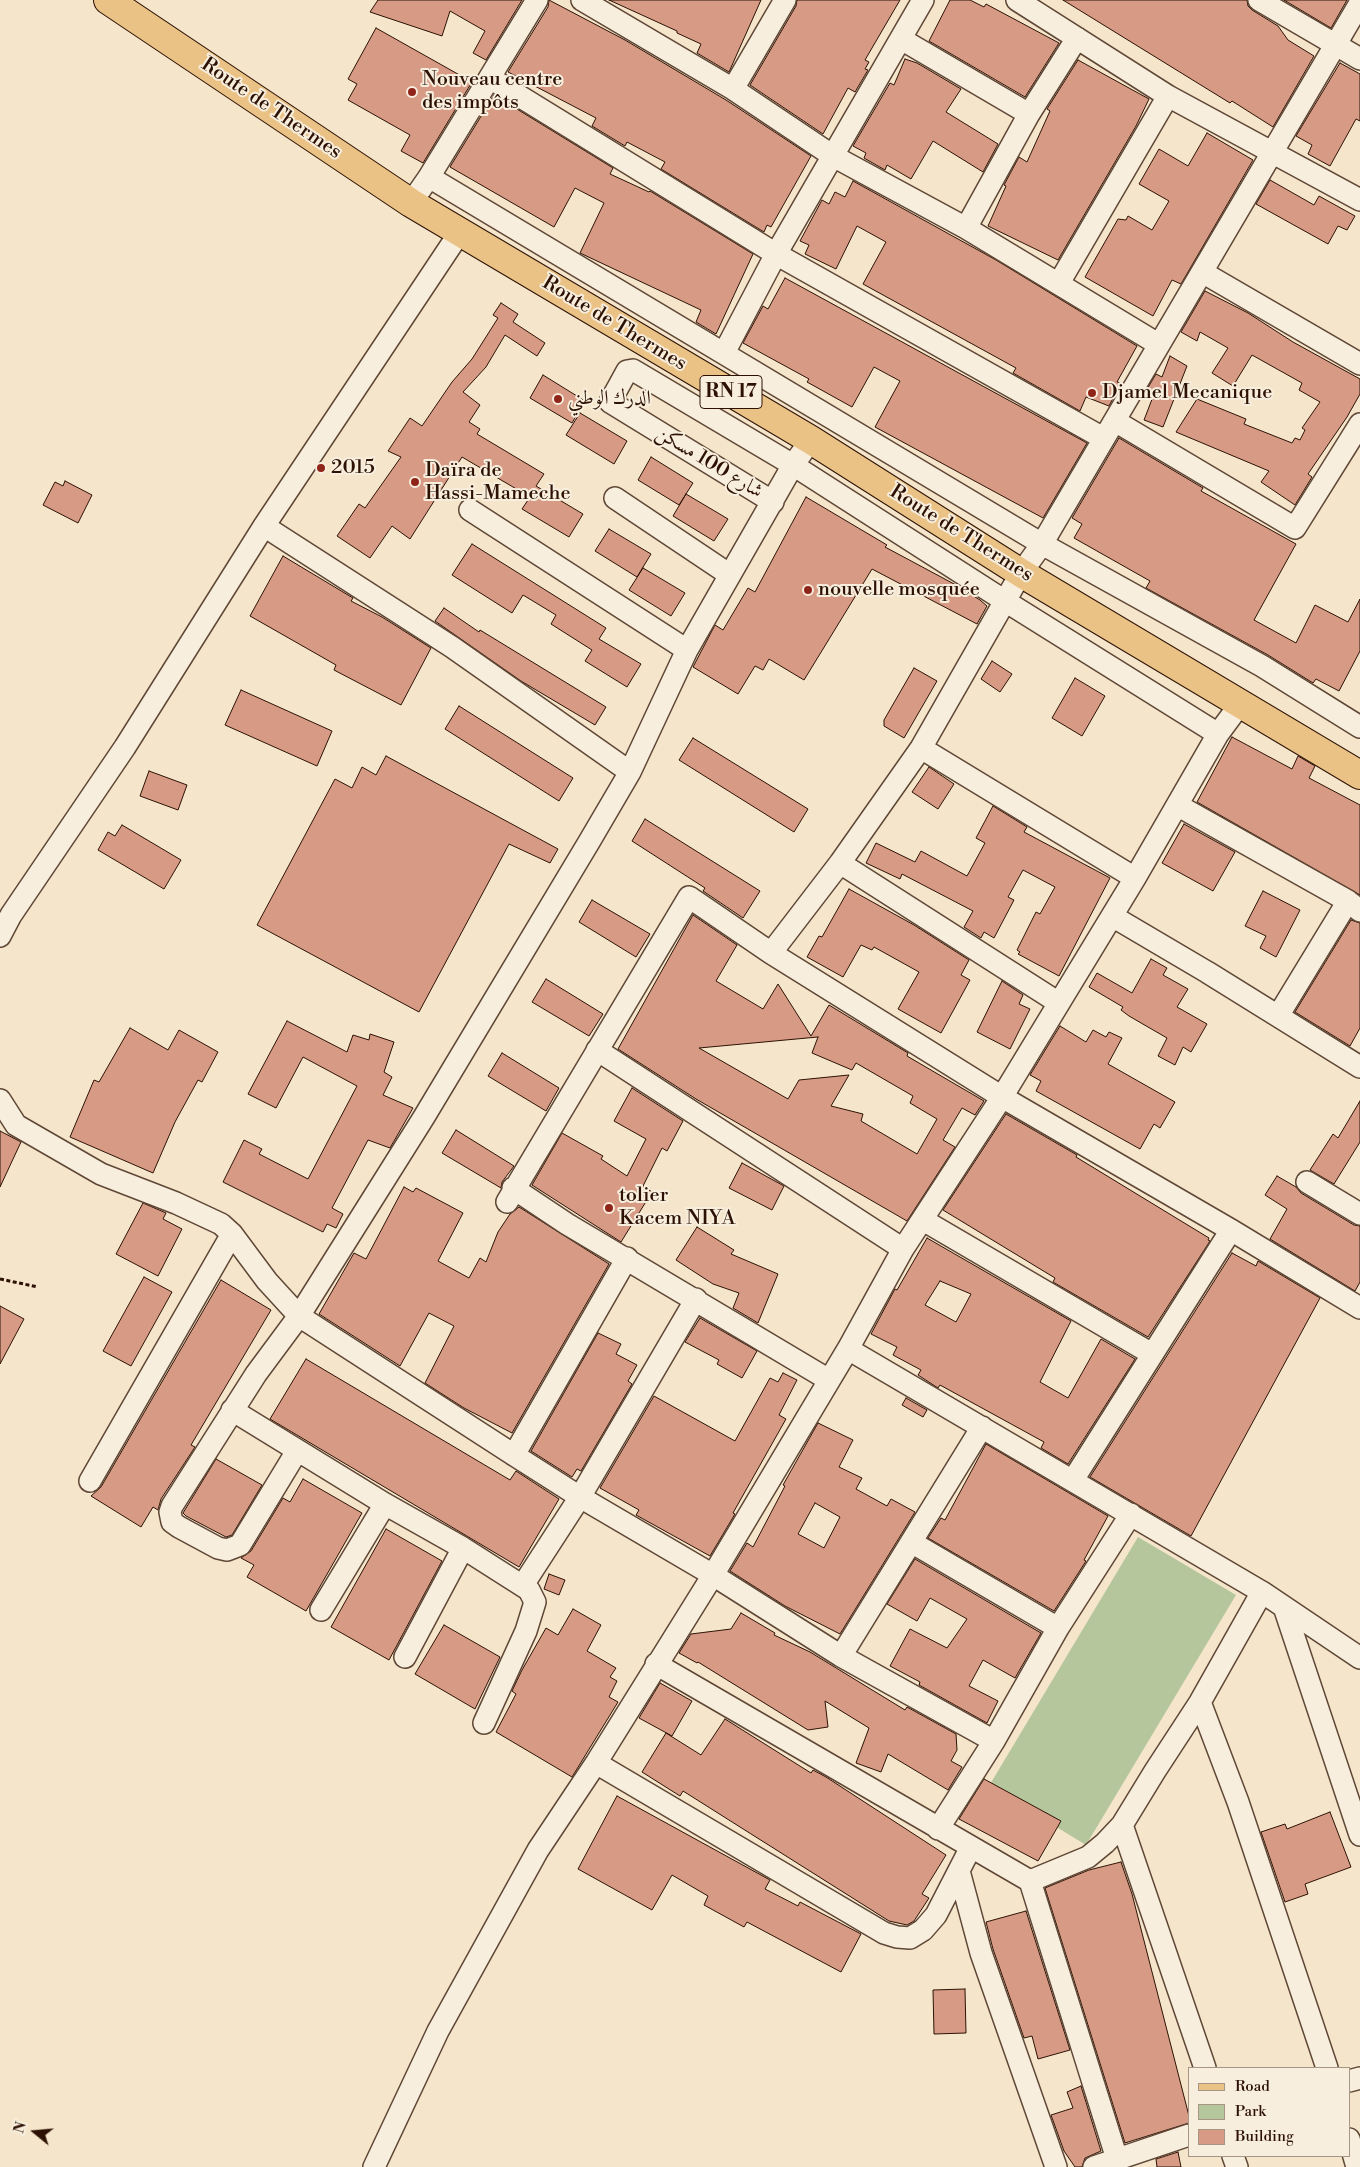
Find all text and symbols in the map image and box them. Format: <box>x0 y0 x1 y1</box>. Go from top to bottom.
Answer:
street label: Route de Thermes <box>196 53 346 165</box>
place label: Nouveau centre des impôts <box>422 68 562 115</box>
marker: Nouveau centre des impôts <box>406 86 418 98</box>
street label: Route de Thermes <box>537 271 691 377</box>
road number: RN 17 <box>700 376 762 408</box>
place label: Djamel Mecanique <box>1102 381 1272 405</box>
place label: الدرك الوطني <box>568 387 651 411</box>
marker: Djamel Mecanique <box>1086 387 1098 399</box>
marker: الدرك الوطني <box>552 393 564 405</box>
street label: شارع 100 مسكن <box>651 422 767 504</box>
place label: 2015 <box>331 456 375 480</box>
place label: Daïra de Hassi-Mameche <box>425 459 571 506</box>
marker: 2015 <box>315 462 327 474</box>
marker: Daïra de Hassi-Mameche <box>409 476 421 488</box>
street label: Route de Thermes <box>885 480 1037 588</box>
place label: nouvelle mosquée <box>818 578 980 602</box>
marker: nouvelle mosquée <box>802 584 814 596</box>
place label: tolier Kacem NIYA <box>619 1184 735 1231</box>
marker: tolier Kacem NIYA <box>603 1202 615 1214</box>
legend <box>1188 2067 1350 2157</box>
text: Road <box>1235 2077 1270 2096</box>
text: Park <box>1235 2102 1266 2121</box>
north arrow <box>10 2107 60 2157</box>
text: N <box>10 2120 31 2136</box>
text: Building <box>1235 2127 1294 2146</box>

